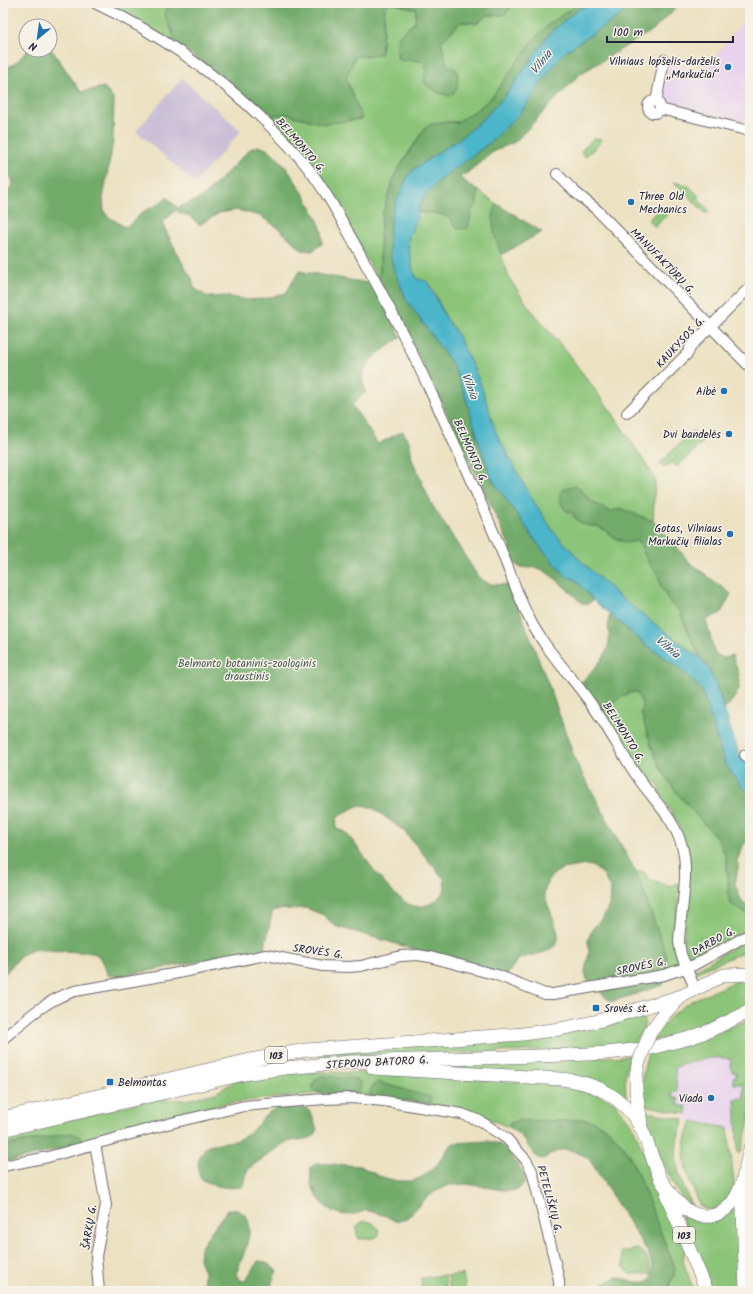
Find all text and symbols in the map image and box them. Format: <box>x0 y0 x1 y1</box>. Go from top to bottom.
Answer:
north arrow <box>18 18 58 58</box>
scale bar <box>607 18 733 44</box>
text: 100 m <box>613 23 644 42</box>
text: N <box>26 36 41 55</box>
water label: Vilnia <box>525 45 558 79</box>
place label: Vilniaus lopšelis-darželis „Markučiai“ <box>609 53 720 84</box>
marker: Vilniaus lopšelis-darželis „Markučiai“ <box>723 62 733 72</box>
street label: BELMONTO G. <box>271 114 330 177</box>
place label: Three Old Mechanics <box>639 188 687 219</box>
marker: Three Old Mechanics <box>626 197 636 207</box>
street label: MANUFAKTŪRŲ G. <box>625 224 699 299</box>
street label: KAUKYSOS G. <box>652 313 709 373</box>
water label: Vilnia <box>456 370 484 403</box>
place label: Aibė <box>696 383 716 401</box>
marker: Aibė <box>719 386 729 396</box>
street label: BELMONTO G. <box>448 416 492 486</box>
place label: Dvi bandelės <box>663 426 721 444</box>
marker: Dvi bandelės <box>724 429 734 439</box>
place label: Gotas, Vilniaus Markučių filialas <box>648 520 722 551</box>
marker: Gotas, Vilniaus Markučių filialas <box>725 529 735 539</box>
water label: Vilnia <box>651 631 685 664</box>
park label: Belmonto botaninis-zoologinis draustinis <box>178 655 316 686</box>
street label: BELMONTO G. <box>597 699 649 766</box>
street label: DARBO G. <box>688 922 739 961</box>
street label: SROVĖS G. <box>291 940 344 964</box>
street label: SROVĖS G. <box>614 953 668 981</box>
place label: Srovės st. <box>604 1000 649 1018</box>
marker: Srovės st. <box>591 1003 601 1013</box>
road number: 103 <box>265 1047 287 1063</box>
street label: STEPONO BATORO G. <box>325 1051 429 1075</box>
place label: Belmontas <box>118 1074 167 1092</box>
marker: Belmontas <box>105 1077 115 1087</box>
place label: Viada <box>679 1090 703 1108</box>
marker: Viada <box>706 1093 716 1103</box>
street label: PETELIŠKIŲ G. <box>531 1163 567 1235</box>
street label: ŠARKŲ G. <box>78 1203 102 1251</box>
road number: 103 <box>673 1227 695 1243</box>

